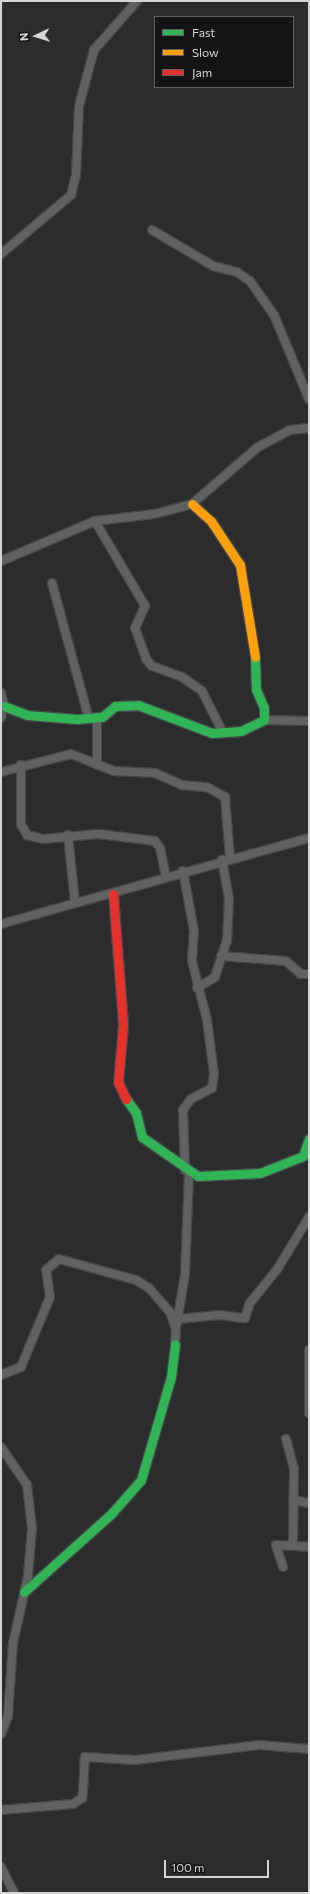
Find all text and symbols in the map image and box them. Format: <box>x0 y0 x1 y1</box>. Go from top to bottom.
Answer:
north arrow <box>16 16 56 56</box>
legend <box>154 16 294 88</box>
text: Fast <box>192 25 215 39</box>
text: N <box>17 32 30 41</box>
text: Slow <box>192 45 219 59</box>
text: Jam <box>192 65 212 79</box>
scale bar <box>166 1852 271 1878</box>
text: 100 m <box>171 1860 205 1874</box>

